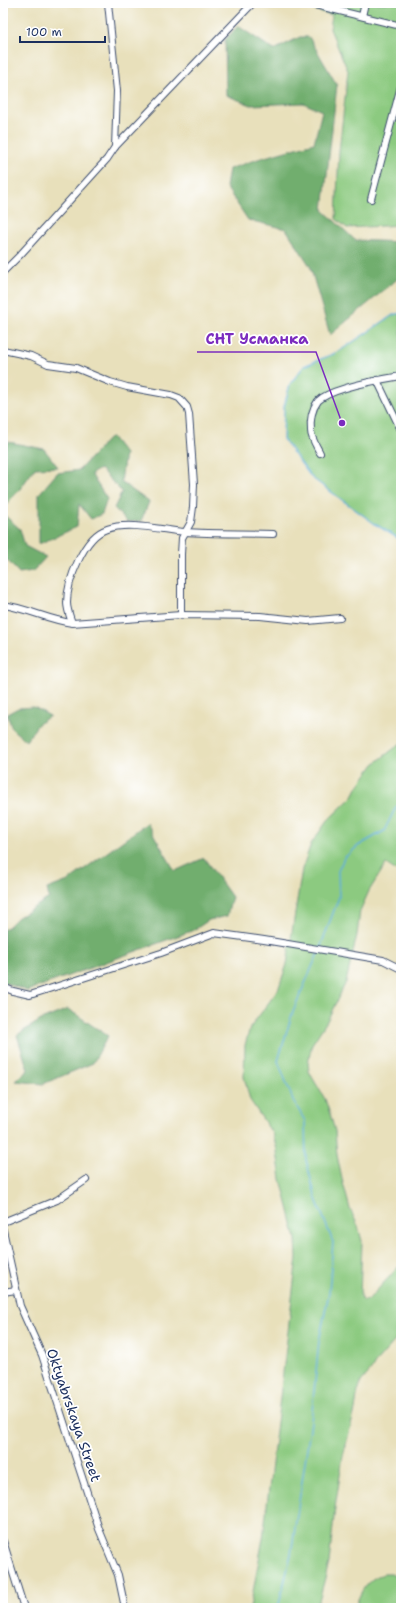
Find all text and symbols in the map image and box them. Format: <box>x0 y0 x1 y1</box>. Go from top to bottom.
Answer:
scale bar <box>20 18 105 44</box>
text: 100 m <box>26 24 62 40</box>
callout: СНТ Усманка <box>197 325 316 352</box>
text: СНТ Усманка <box>205 329 309 349</box>
street label: Oktyabrskaya Street <box>43 1346 105 1484</box>

